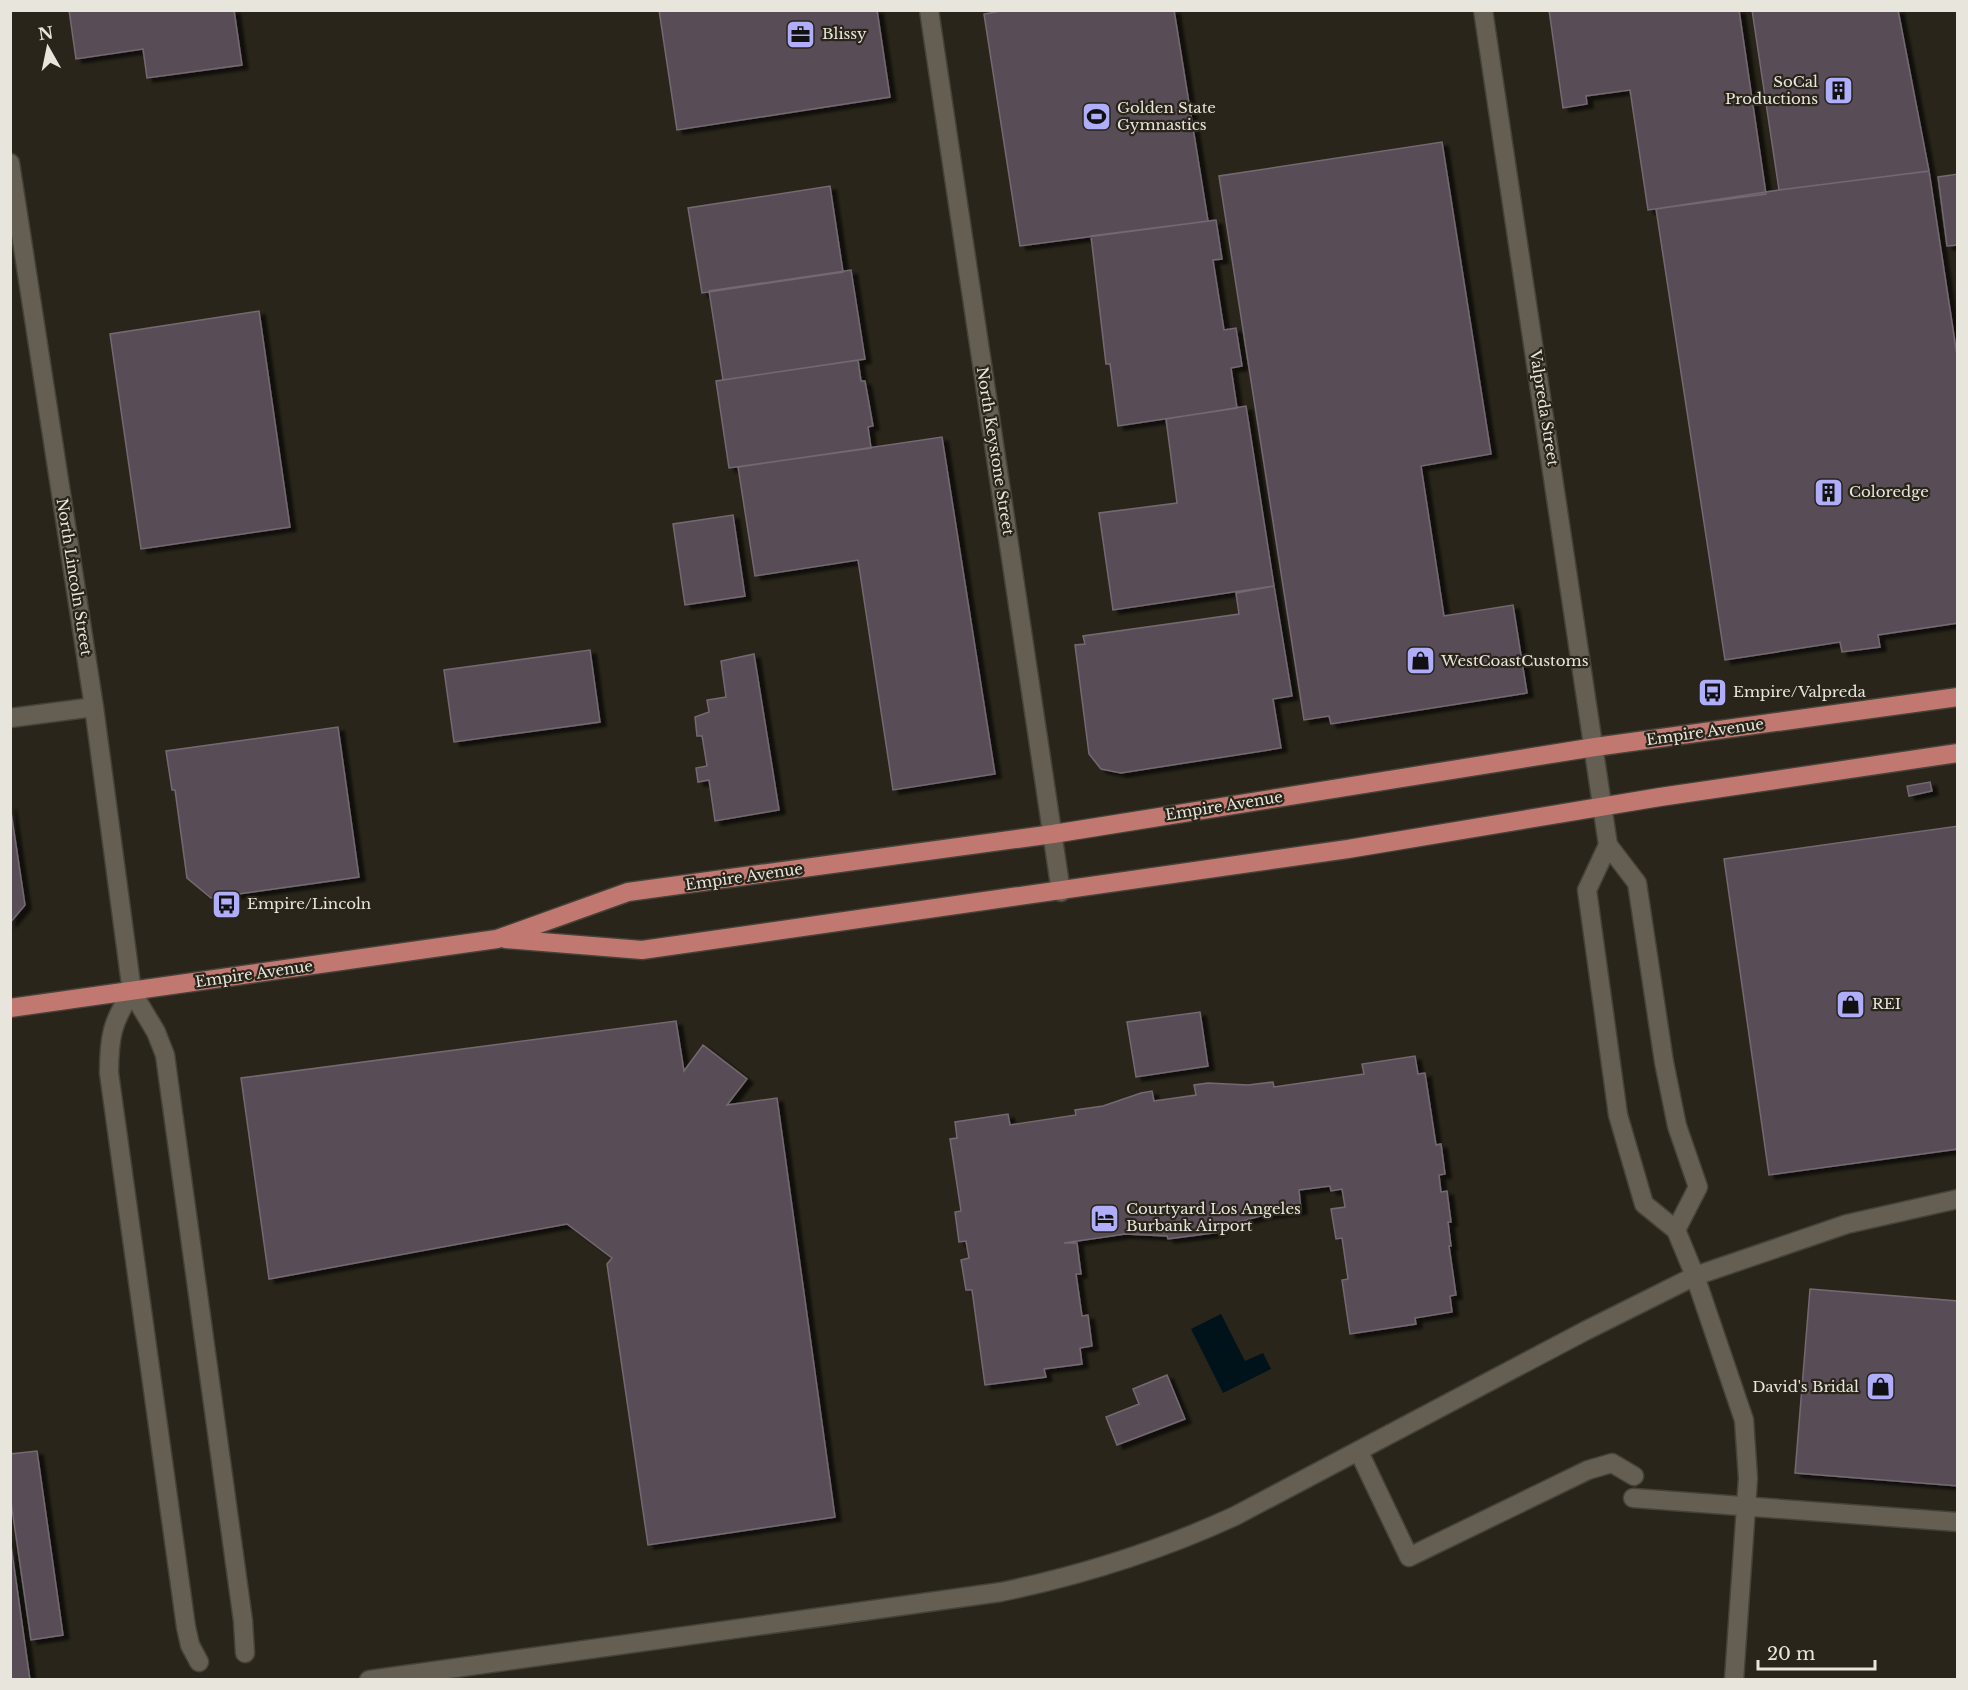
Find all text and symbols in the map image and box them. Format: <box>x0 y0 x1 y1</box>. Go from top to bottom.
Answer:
north arrow <box>18 18 78 78</box>
office icon: Blissy <box>785 18 817 50</box>
text: N <box>37 22 55 44</box>
place label: Blissy <box>822 24 867 43</box>
place label: SoCal Productions <box>1725 72 1818 108</box>
building icon: SoCal Productions <box>1823 75 1855 107</box>
place label: Golden State Gymnastics <box>1117 98 1216 134</box>
sports icon: Golden State Gymnastics <box>1080 101 1112 133</box>
street label: Valpreda Street <box>1526 348 1563 467</box>
street label: North Keystone Street <box>973 365 1018 537</box>
building icon: Coloredge <box>1812 476 1844 508</box>
place label: Coloredge <box>1849 482 1929 501</box>
street label: North Lincoln Street <box>53 497 96 657</box>
shop icon: WestCoastCustoms <box>1404 645 1436 677</box>
place label: WestCoastCustoms <box>1440 651 1589 670</box>
bus stop icon: Empire/Valpreda <box>1696 676 1728 708</box>
place label: Empire/Valpreda <box>1733 682 1867 701</box>
street label: Empire Avenue <box>1645 714 1765 749</box>
street label: Empire Avenue <box>1164 787 1284 824</box>
street label: Empire Avenue <box>684 859 804 894</box>
bus stop icon: Empire/Lincoln <box>210 888 242 920</box>
place label: Empire/Lincoln <box>247 894 371 913</box>
street label: Empire Avenue <box>194 956 314 991</box>
shop icon: REI <box>1835 988 1867 1020</box>
place label: REI <box>1872 994 1901 1013</box>
place label: Courtyard Los Angeles Burbank Airport <box>1126 1199 1301 1235</box>
hotel icon: Courtyard Los Angeles Burbank Airport <box>1089 1202 1121 1234</box>
shop icon: David's Bridal <box>1864 1371 1896 1403</box>
place label: David's Bridal <box>1752 1377 1859 1396</box>
scale bar <box>1758 1633 1875 1671</box>
text: 20 m <box>1767 1643 1815 1665</box>

